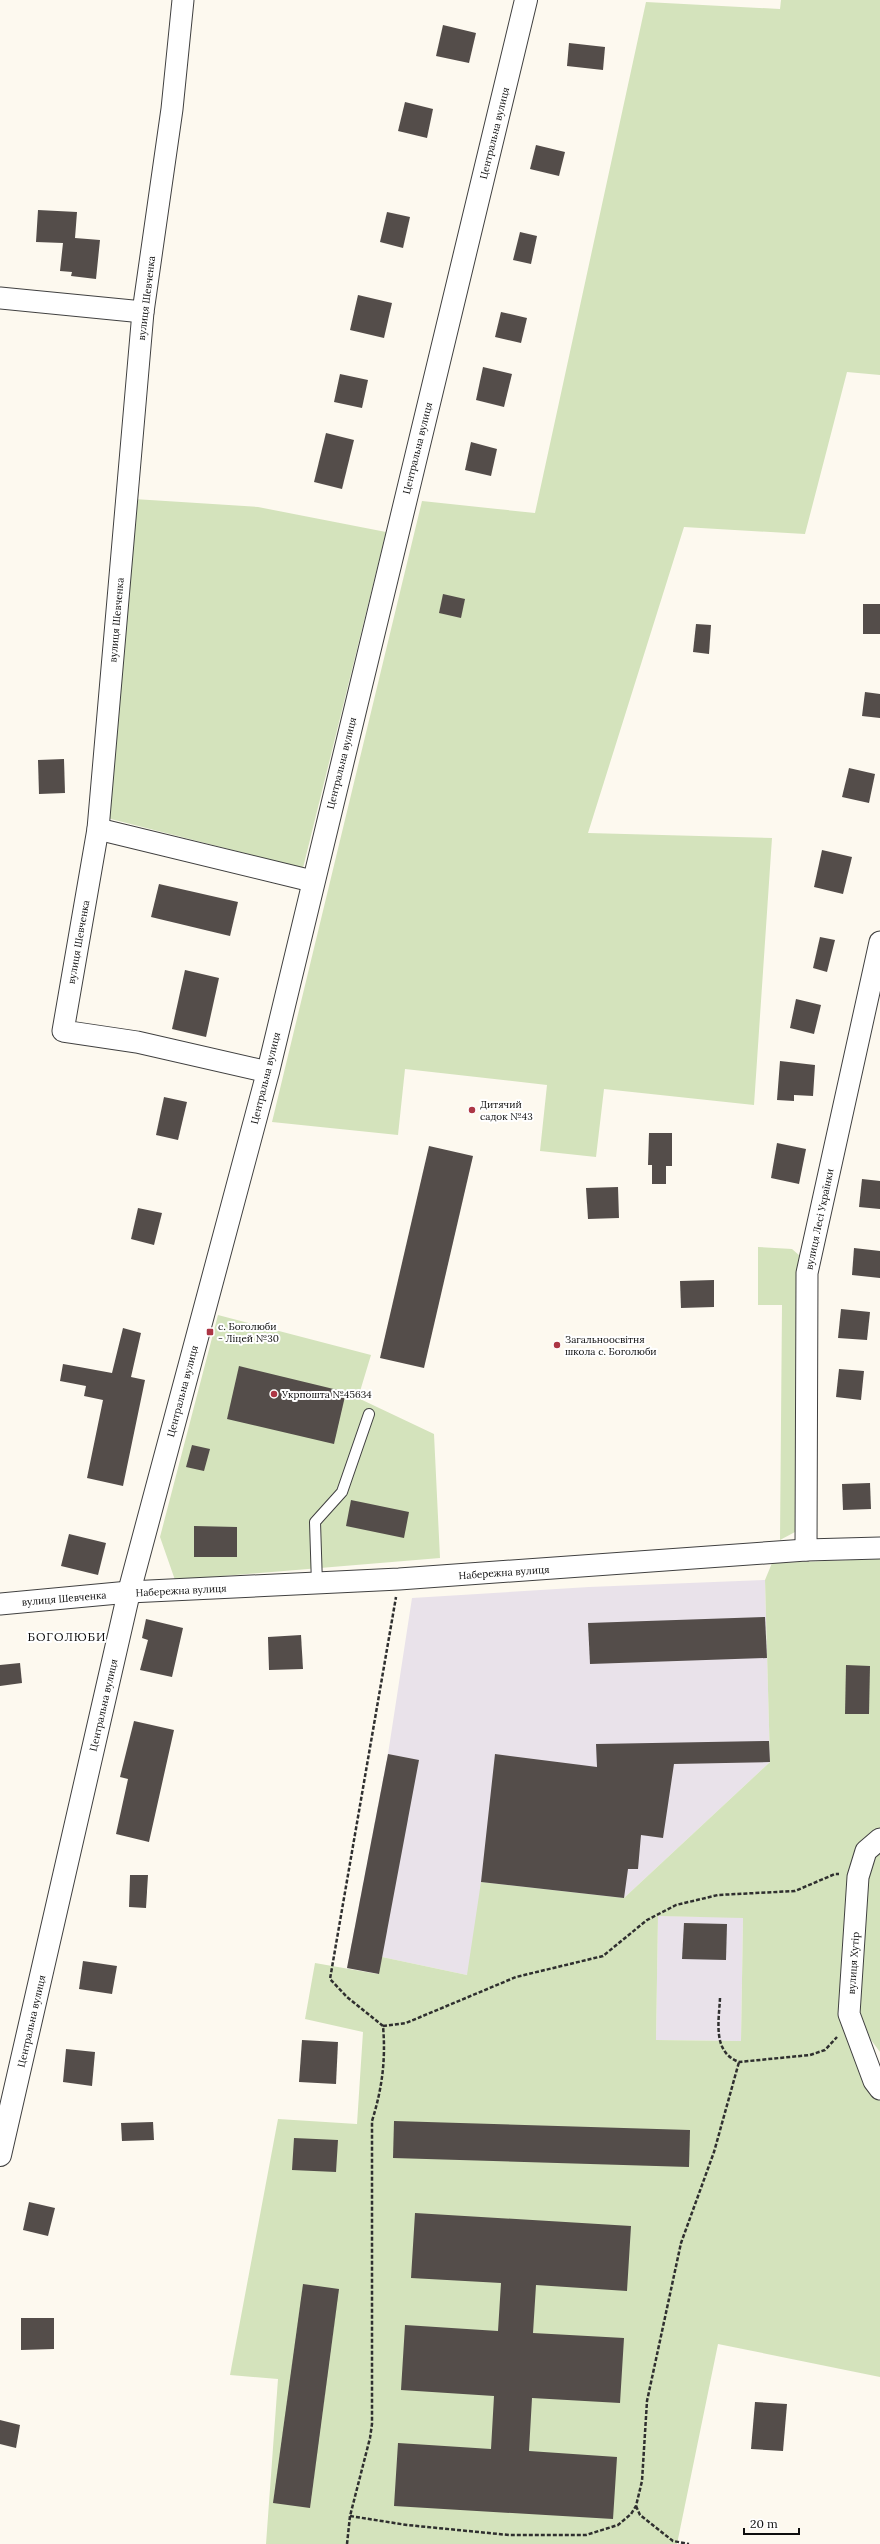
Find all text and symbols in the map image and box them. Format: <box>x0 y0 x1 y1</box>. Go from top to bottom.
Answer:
street label: Центральна вулиця <box>477 86 512 181</box>
street label: вулиця Шевченка <box>135 255 158 341</box>
street label: Центральна вулиця <box>400 401 435 496</box>
street label: вулиця Шевченка <box>106 577 127 663</box>
street label: Центральна вулиця <box>324 716 359 811</box>
street label: вулиця Шевченка <box>65 899 92 985</box>
street label: Центральна вулиця <box>248 1031 283 1126</box>
place label: Дитячий садок №43 <box>480 1098 533 1123</box>
marker: Дитячий садок №43 <box>467 1105 477 1115</box>
street label: вулиця Лесі Українки <box>802 1167 837 1271</box>
place label: с. Боголюби - Ліцей №30 <box>218 1320 279 1345</box>
marker: с. Боголюби - Ліцей №30 <box>205 1327 215 1337</box>
place label: Загальноосвітня школа с. Боголюби <box>565 1333 657 1358</box>
marker: Загальноосвітня школа с. Боголюби <box>552 1340 562 1350</box>
street label: Центральна вулиця <box>164 1344 201 1438</box>
place label: Укрпошта №45634 <box>281 1388 372 1401</box>
marker: Укрпошта №45634 <box>269 1389 279 1399</box>
street label: Набережна вулиця <box>458 1563 550 1582</box>
street label: Набережна вулиця <box>135 1582 227 1599</box>
street label: вулиця Шевченка <box>21 1588 107 1609</box>
district label: БОГОЛЮБИ <box>27 1629 107 1644</box>
street label: Центральна вулиця <box>87 1658 120 1753</box>
street label: вулиця Хутір <box>845 1931 862 1995</box>
street label: Центральна вулиця <box>15 1974 48 2069</box>
scale bar <box>744 2510 799 2536</box>
text: 20 m <box>750 2516 778 2531</box>

